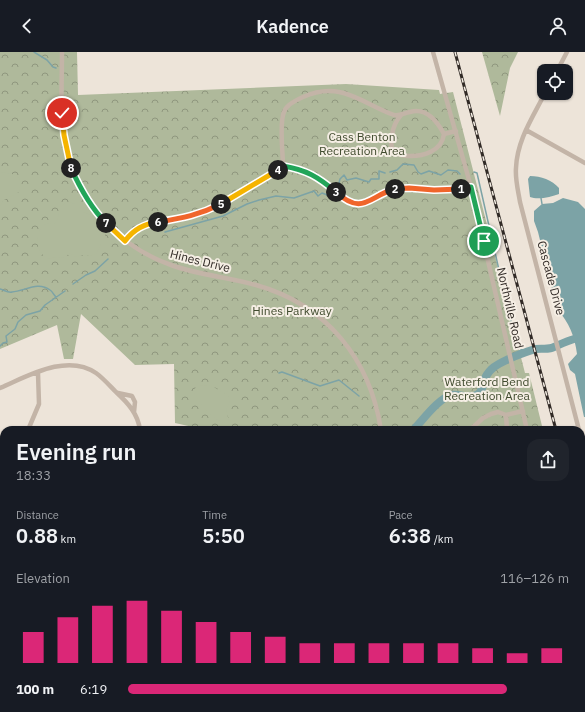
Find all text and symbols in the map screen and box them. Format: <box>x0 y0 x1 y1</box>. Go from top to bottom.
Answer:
icon: back <box>16 15 38 37</box>
text: Kadence <box>256 15 329 38</box>
icon: person <box>547 15 569 37</box>
map controls <box>537 64 573 100</box>
button: locate <box>537 64 573 100</box>
pin <box>45 96 79 130</box>
icon: check <box>51 102 73 124</box>
park label: Cass Benton Recreation Area <box>319 129 406 158</box>
pin: 8 <box>61 158 81 178</box>
pin: 4 <box>268 160 288 180</box>
text: 8 <box>68 161 74 175</box>
text: 4 <box>275 163 281 177</box>
pin: 2 <box>385 179 405 199</box>
pin: 1 <box>451 179 471 199</box>
pin: 3 <box>326 182 346 202</box>
text: 2 <box>392 182 398 196</box>
text: 1 <box>458 182 464 196</box>
text: 3 <box>333 185 339 199</box>
pin: 5 <box>211 194 231 214</box>
text: 5 <box>218 197 224 211</box>
pin: 6 <box>148 212 168 232</box>
pin: 7 <box>96 213 116 233</box>
text: 6 <box>155 215 161 229</box>
text: 7 <box>103 216 109 230</box>
pin <box>467 224 501 258</box>
icon: arrive <box>473 230 495 252</box>
street label: Cascade Drive <box>534 239 569 317</box>
street label: Hines Drive <box>169 246 232 275</box>
street label: Northville Road <box>494 266 527 350</box>
park label: Hines Parkway <box>252 303 332 318</box>
park label: Waterford Bend Recreation Area <box>444 374 531 403</box>
text: Evening run <box>16 437 136 466</box>
button: share <box>527 439 569 481</box>
text: 18:33 <box>16 467 51 484</box>
text: Distance <box>16 508 59 522</box>
text: Time <box>202 508 227 522</box>
text: Pace <box>389 508 413 522</box>
text: 0.88 <box>16 522 58 549</box>
text: 5:50 <box>202 522 245 549</box>
text: 6:38 <box>389 522 431 549</box>
text: km <box>58 532 76 546</box>
text: /km <box>431 532 453 546</box>
text: Elevation <box>16 570 70 587</box>
text: 116–126 m <box>500 570 569 587</box>
text: 100 m <box>16 681 54 698</box>
text: 6:19 <box>80 681 107 698</box>

